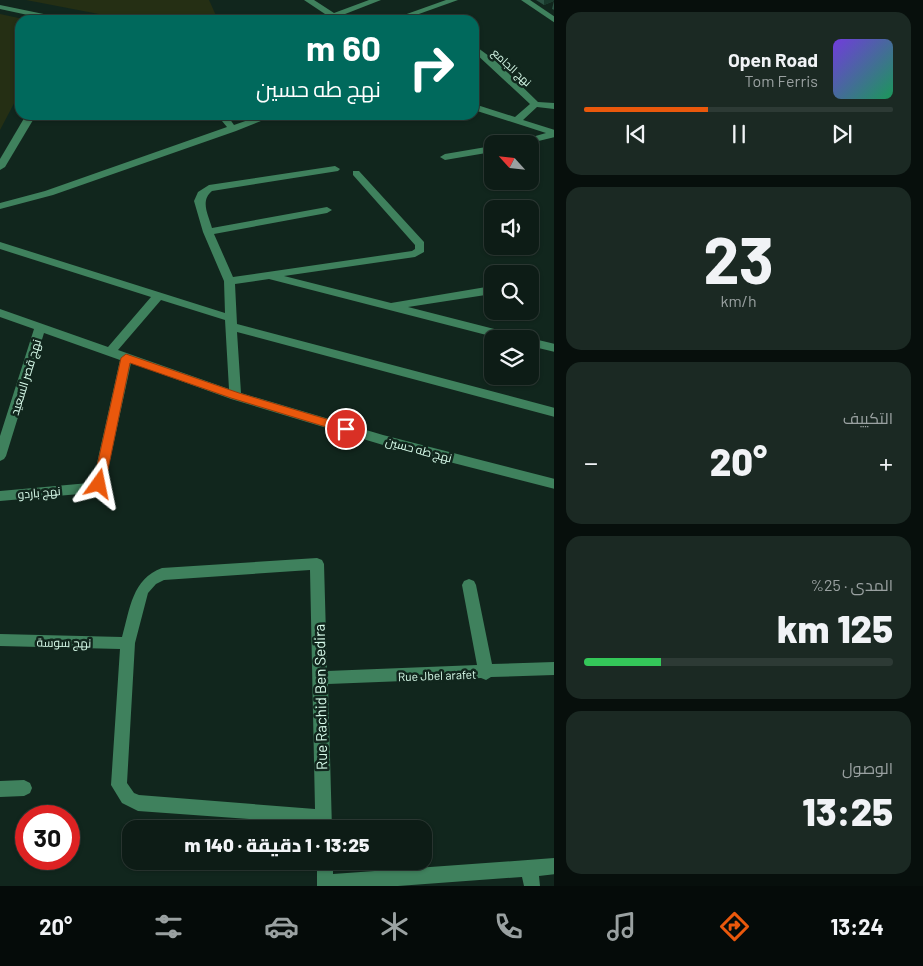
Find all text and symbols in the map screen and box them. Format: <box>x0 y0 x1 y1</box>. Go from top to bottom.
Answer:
text: 60 m <box>306 26 381 68</box>
icon: right <box>399 35 464 100</box>
street label: نهج الجامع <box>488 45 534 90</box>
text: Open Road <box>728 48 818 71</box>
text: Tom Ferris <box>744 71 818 90</box>
text: نهج طه حسين <box>256 75 381 101</box>
icon: previous <box>622 120 650 148</box>
icon: pause <box>725 120 753 148</box>
icon: next <box>828 120 856 148</box>
north arrow <box>484 135 539 190</box>
map controls <box>484 135 539 385</box>
button: sound <box>484 200 539 255</box>
text: 23 <box>703 219 774 297</box>
button: search <box>484 265 539 320</box>
text: km/h <box>720 291 757 310</box>
button: layers <box>484 330 539 385</box>
street label: نهج قصر السعيد <box>7 337 45 417</box>
pin <box>325 408 367 450</box>
text: التكييف <box>843 408 893 427</box>
icon: arrive <box>332 415 360 443</box>
street label: نهج طه حسين <box>384 433 454 467</box>
text: 20° <box>710 438 767 484</box>
text: − <box>584 445 598 479</box>
text: + <box>879 445 893 479</box>
position arrow <box>72 457 124 509</box>
street label: نهج باردو <box>17 483 61 503</box>
text: المدى · 25% <box>810 575 893 594</box>
text: 125 km <box>777 605 893 651</box>
street label: Rue Rachid Ben Sedira <box>310 624 330 770</box>
street label: نهج سوسة <box>36 635 92 651</box>
street label: Rue Jbel arafet <box>398 667 476 683</box>
text: الوصول <box>842 758 893 777</box>
text: 13:25 <box>802 788 893 834</box>
speed limit sign: 30 <box>15 805 80 870</box>
text: 13:25 · 1 دقيقة · 140 m <box>185 833 369 856</box>
icon: filters <box>151 909 186 944</box>
icon: car <box>264 909 299 944</box>
icon: climate <box>377 909 412 944</box>
icon: phone <box>491 909 526 944</box>
icon: music <box>604 909 639 944</box>
icon: directions <box>717 909 752 944</box>
text: 20° <box>39 913 72 939</box>
text: 13:24 <box>831 913 884 939</box>

